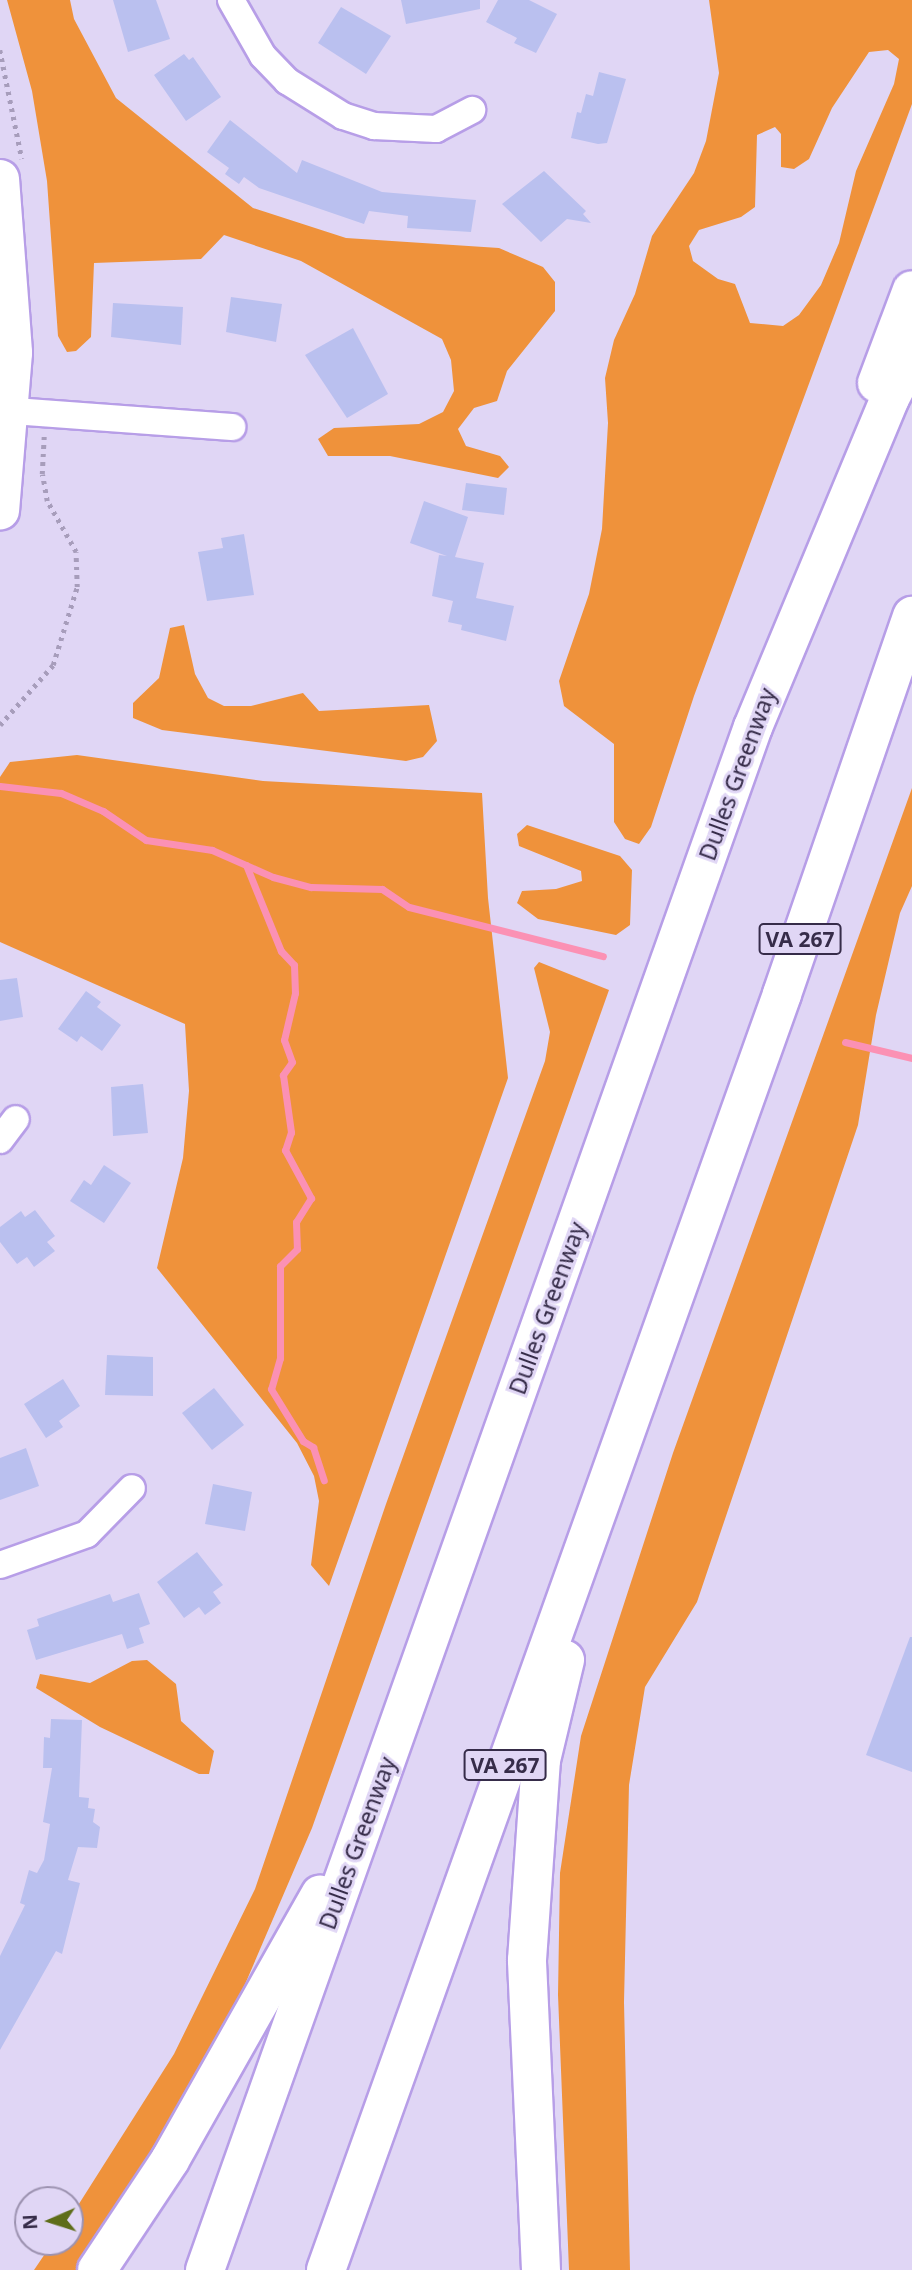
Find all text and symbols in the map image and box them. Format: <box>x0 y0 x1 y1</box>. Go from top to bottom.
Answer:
street label: Dulles Greenway <box>693 684 781 864</box>
road number: VA 267 <box>758 922 842 956</box>
street label: Dulles Greenway <box>503 1218 591 1398</box>
road number: VA 267 <box>463 1748 547 1782</box>
street label: Dulles Greenway <box>313 1753 401 1933</box>
north arrow <box>14 2186 84 2256</box>
text: N <box>17 2214 43 2230</box>

